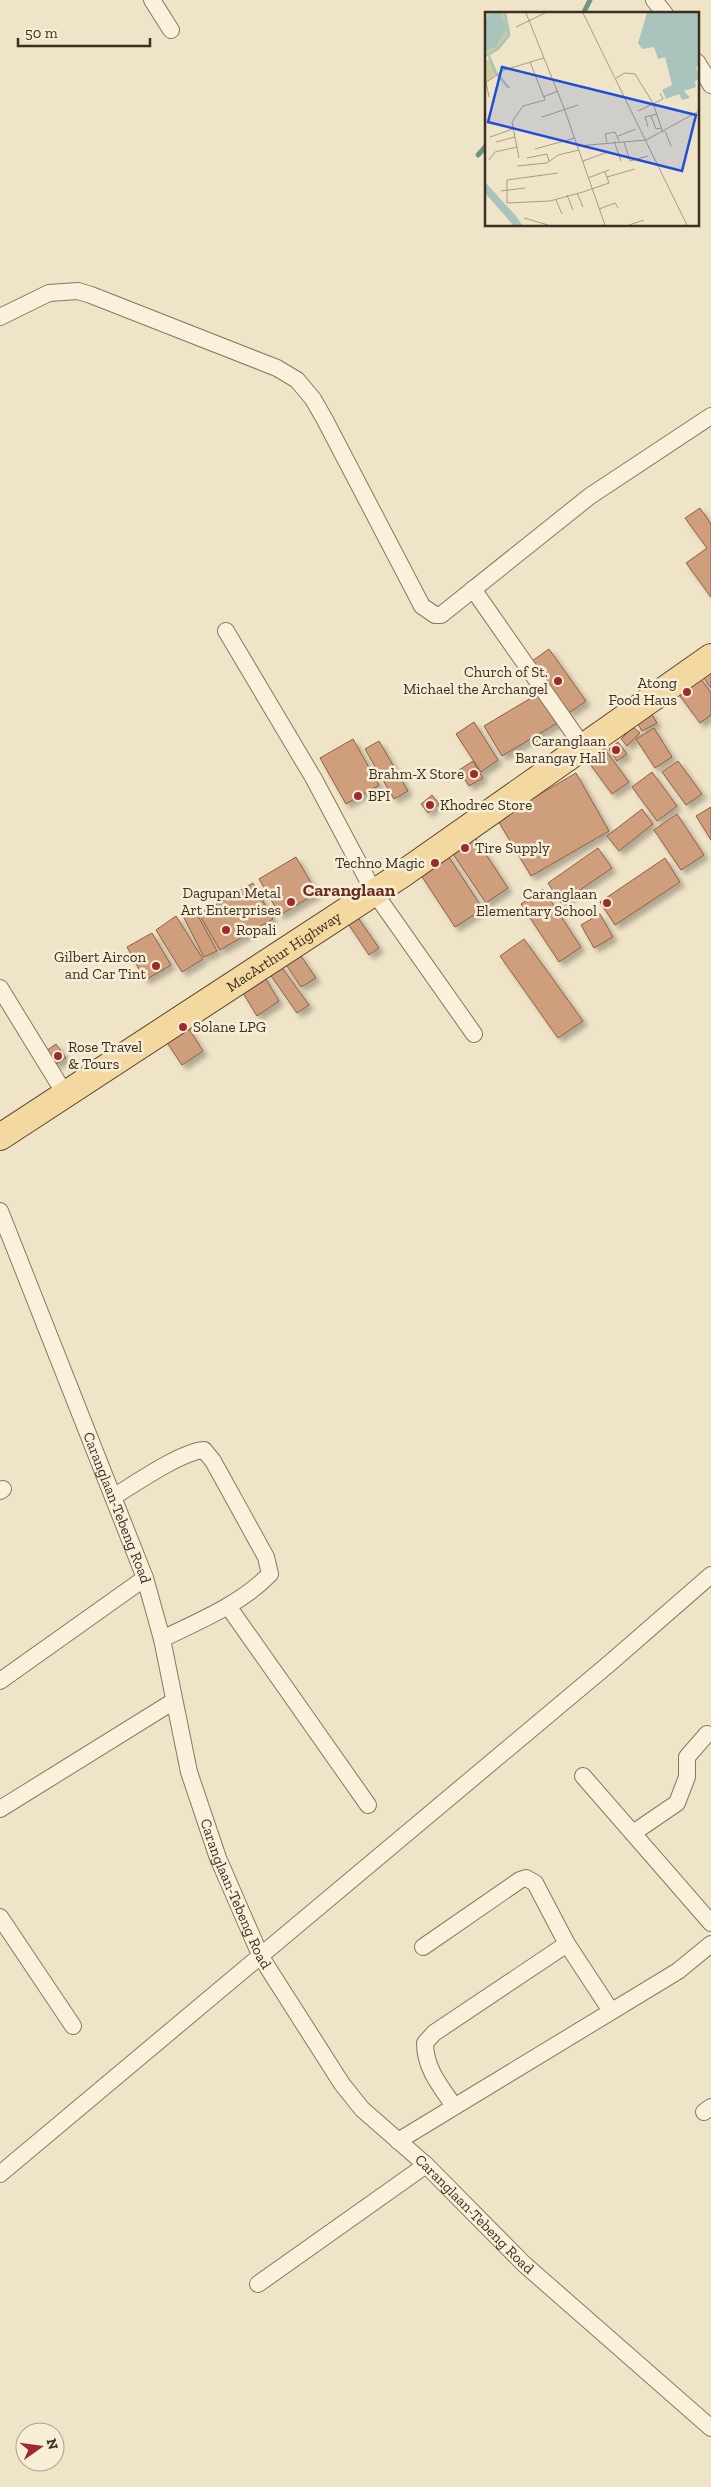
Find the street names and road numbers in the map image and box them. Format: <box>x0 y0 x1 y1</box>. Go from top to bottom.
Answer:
street label: MacArthur Highway <box>223 907 345 996</box>
street label: Caranglaan-Tebeng Road <box>79 1429 155 1586</box>
street label: Caranglaan-Tebeng Road <box>196 1816 276 1973</box>
street label: Caranglaan-Tebeng Road <box>411 2150 538 2278</box>

